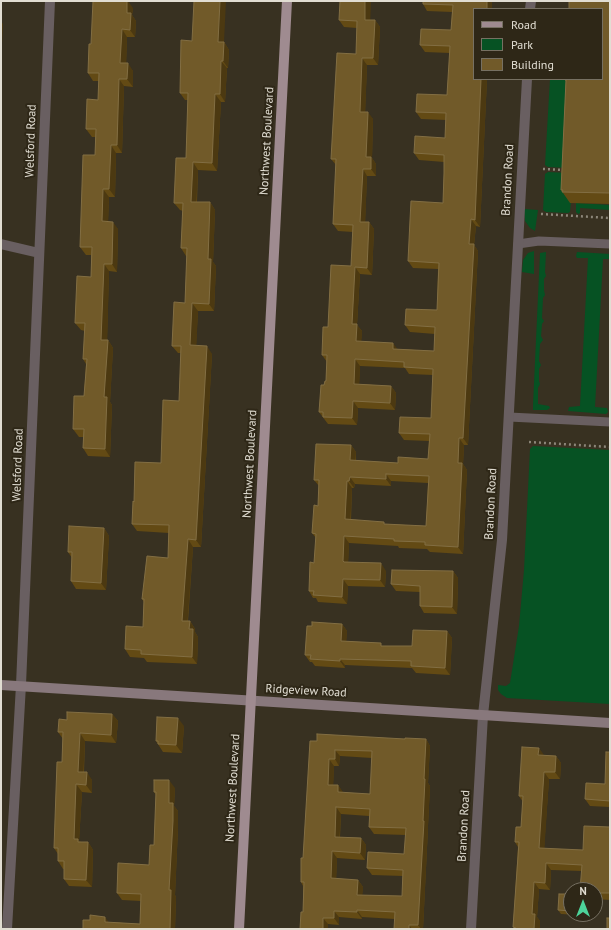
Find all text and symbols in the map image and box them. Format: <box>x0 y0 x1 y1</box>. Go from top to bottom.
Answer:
legend <box>473 8 603 80</box>
text: Road <box>511 17 536 32</box>
text: Park <box>511 37 533 52</box>
text: Building <box>511 57 554 72</box>
street label: Northwest Boulevard <box>257 87 277 195</box>
street label: Welsford Road <box>23 104 39 178</box>
street label: Brandon Road <box>499 144 517 216</box>
street label: Northwest Boulevard <box>240 410 260 518</box>
street label: Welsford Road <box>10 428 26 502</box>
street label: Brandon Road <box>482 468 500 540</box>
street label: Ridgeview Road <box>265 682 347 700</box>
street label: Northwest Boulevard <box>223 734 243 842</box>
street label: Brandon Road <box>455 790 473 862</box>
north arrow <box>563 882 603 922</box>
text: N <box>579 884 587 898</box>

